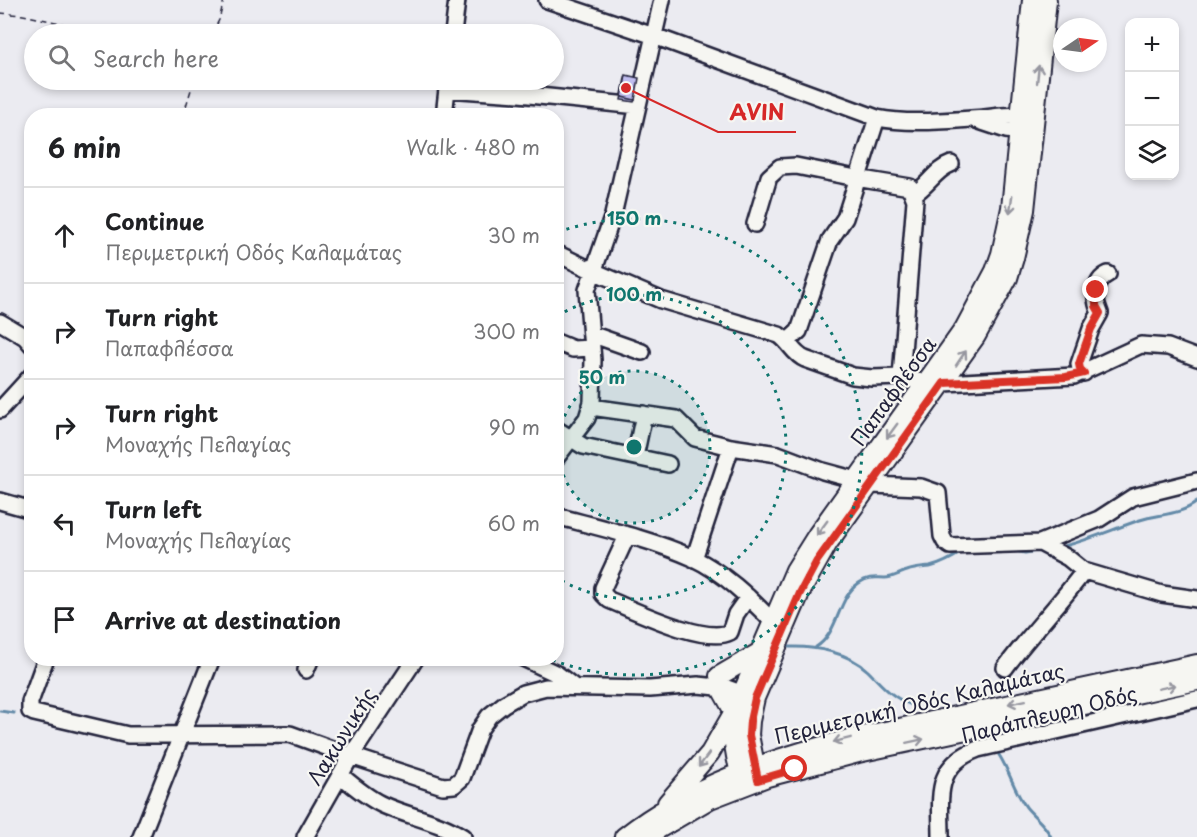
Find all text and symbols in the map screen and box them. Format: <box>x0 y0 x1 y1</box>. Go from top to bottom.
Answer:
north arrow <box>1053 18 1107 72</box>
map controls <box>1125 18 1179 180</box>
button: + <box>1125 18 1179 72</box>
search box <box>24 24 564 90</box>
icon: search <box>45 41 78 74</box>
text: Search here <box>93 41 219 74</box>
one-way arrow <box>1033 65 1044 84</box>
button: − <box>1125 72 1179 126</box>
callout: AVIN <box>718 93 796 132</box>
text: AVIN <box>730 95 784 127</box>
button: layers <box>1125 126 1179 180</box>
text: 6 min <box>48 128 121 167</box>
text: Walk · 480 m <box>406 132 540 162</box>
one-way arrow <box>1006 194 1017 214</box>
text: Continue <box>105 204 204 237</box>
text: 150 m <box>607 204 661 231</box>
icon: ahead <box>48 219 81 252</box>
text: 30 m <box>487 220 540 250</box>
text: Περιμετρική Οδός Καλαμάτας <box>105 237 402 267</box>
route end <box>1082 276 1108 302</box>
text: 100 m <box>606 280 662 307</box>
text: Turn right <box>105 300 218 333</box>
icon: right <box>48 315 81 348</box>
text: 300 m <box>473 316 540 346</box>
street label: Παπαφλέσσα <box>843 330 943 452</box>
text: Παπαφλέσσα <box>105 333 234 363</box>
one-way arrow <box>955 351 967 367</box>
text: 50 m <box>579 363 625 390</box>
text: Turn right <box>105 396 218 429</box>
icon: right <box>48 411 81 444</box>
text: 90 m <box>489 412 540 442</box>
one-way arrow <box>885 422 898 438</box>
text: Μοναχής Πελαγίας <box>105 429 291 459</box>
centre of rings <box>624 437 644 457</box>
text: Turn left <box>105 492 202 525</box>
icon: left <box>48 507 81 540</box>
text: 60 m <box>488 508 540 538</box>
one-way arrow <box>816 519 828 535</box>
text: Μοναχής Πελαγίας <box>105 525 291 555</box>
icon: arrive <box>48 603 81 636</box>
text: Arrive at destination <box>105 603 341 636</box>
street label: Περιμετρική Οδός Καλαμάτας <box>771 655 1067 751</box>
street label: Παράπλευρη Οδός <box>958 678 1140 750</box>
street label: Λακωνικής <box>299 681 383 791</box>
one-way arrow <box>1157 681 1177 692</box>
one-way arrow <box>1007 697 1027 708</box>
one-way arrow <box>833 735 852 747</box>
one-way arrow <box>905 735 924 746</box>
one-way arrow <box>698 751 711 767</box>
route start <box>781 755 807 781</box>

